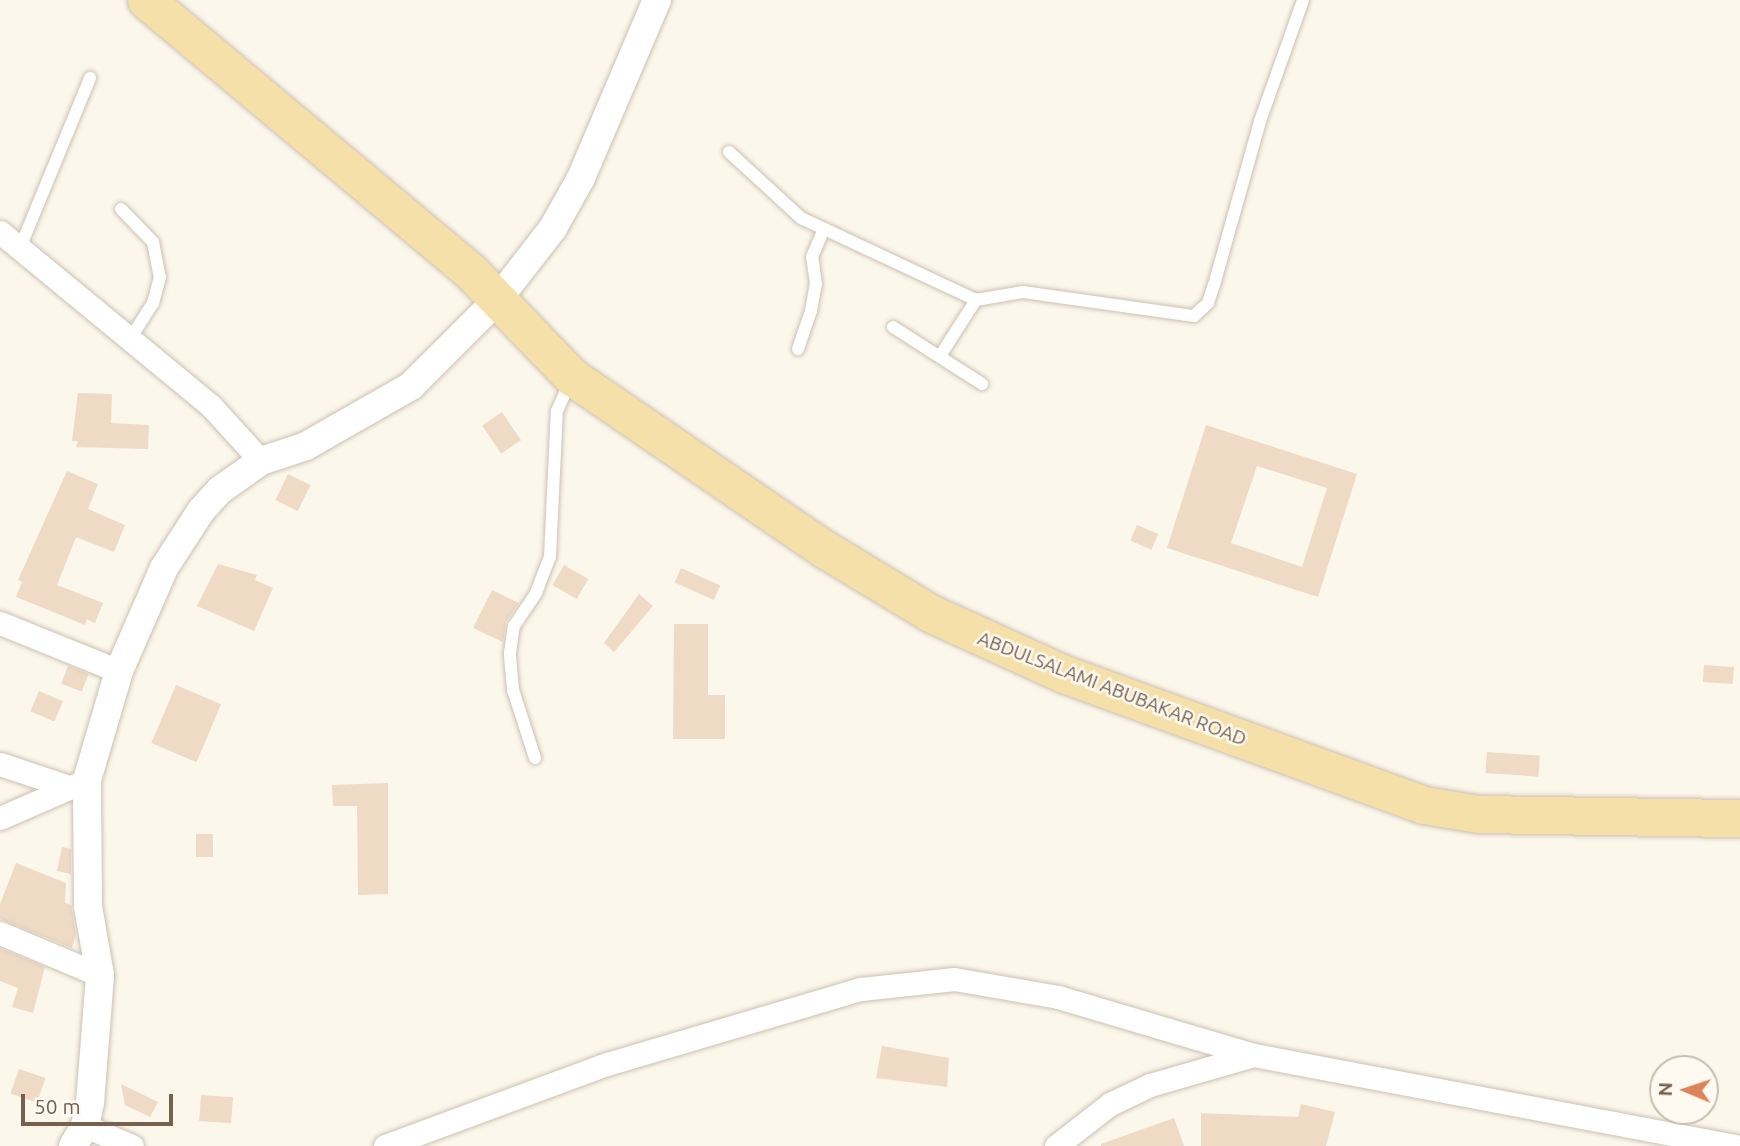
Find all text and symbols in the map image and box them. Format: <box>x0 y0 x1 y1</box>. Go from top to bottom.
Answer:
street label: ABDULSALAMI ABUBAKAR ROAD <box>974 627 1250 751</box>
north arrow <box>1649 1055 1719 1125</box>
scale bar <box>24 1080 177 1124</box>
text: N <box>1654 1082 1676 1097</box>
text: 50 m <box>34 1094 81 1118</box>

